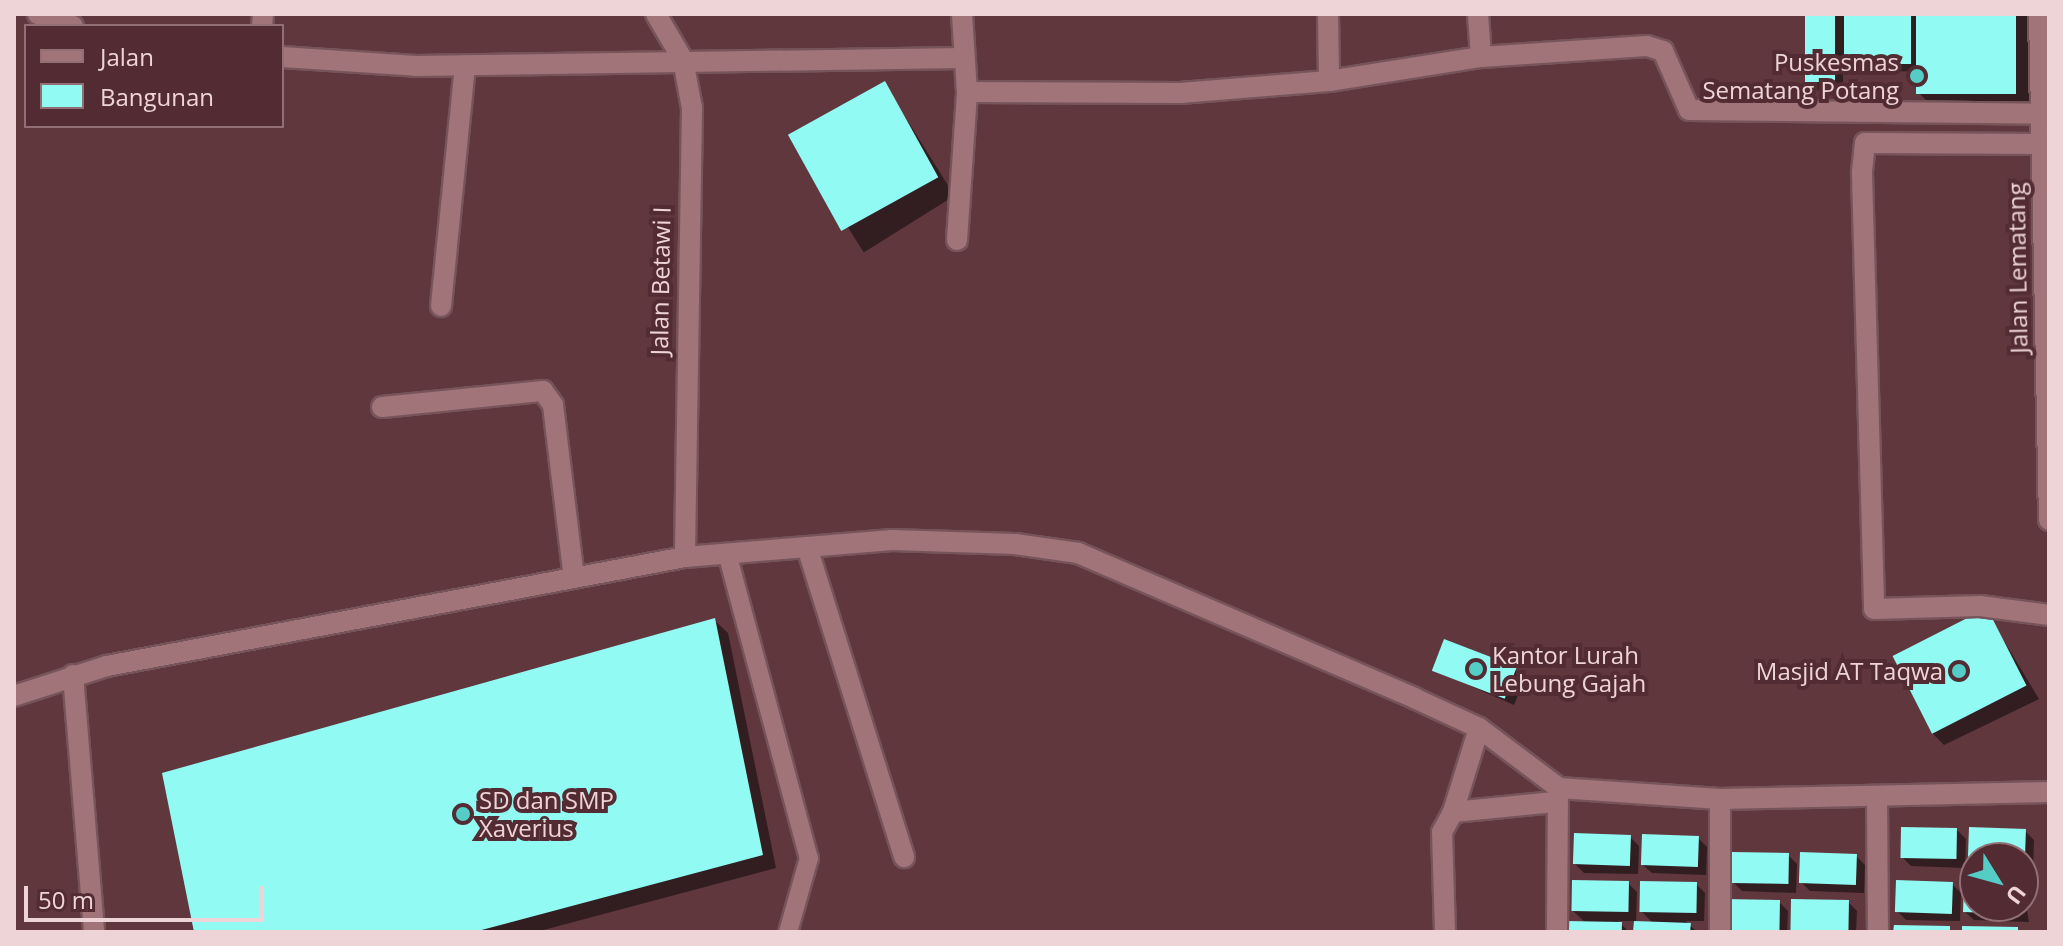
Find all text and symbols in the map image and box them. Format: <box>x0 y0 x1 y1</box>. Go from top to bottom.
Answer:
legend <box>24 24 284 128</box>
text: Jalan <box>100 40 154 73</box>
place label: Puskesmas Sematang Potang <box>1702 48 1899 104</box>
marker: Puskesmas Sematang Potang <box>1906 65 1928 87</box>
text: Bangunan <box>100 80 214 113</box>
street label: Jalan Lematang <box>2001 182 2033 354</box>
street label: Jalan Betawi I <box>644 206 676 356</box>
place label: Kantor Lurah Lebung Gajah <box>1492 641 1646 697</box>
place label: Masjid AT Taqwa <box>1756 657 1943 685</box>
marker: Kantor Lurah Lebung Gajah <box>1467 660 1485 678</box>
marker: Masjid AT Taqwa <box>1950 662 1968 680</box>
place label: SD dan SMP Xaverius <box>479 786 614 842</box>
marker: SD dan SMP Xaverius <box>454 805 472 823</box>
north arrow <box>1959 842 2039 922</box>
scale bar <box>28 870 268 920</box>
text: U <box>2000 880 2034 911</box>
text: 50 m <box>38 883 94 916</box>

